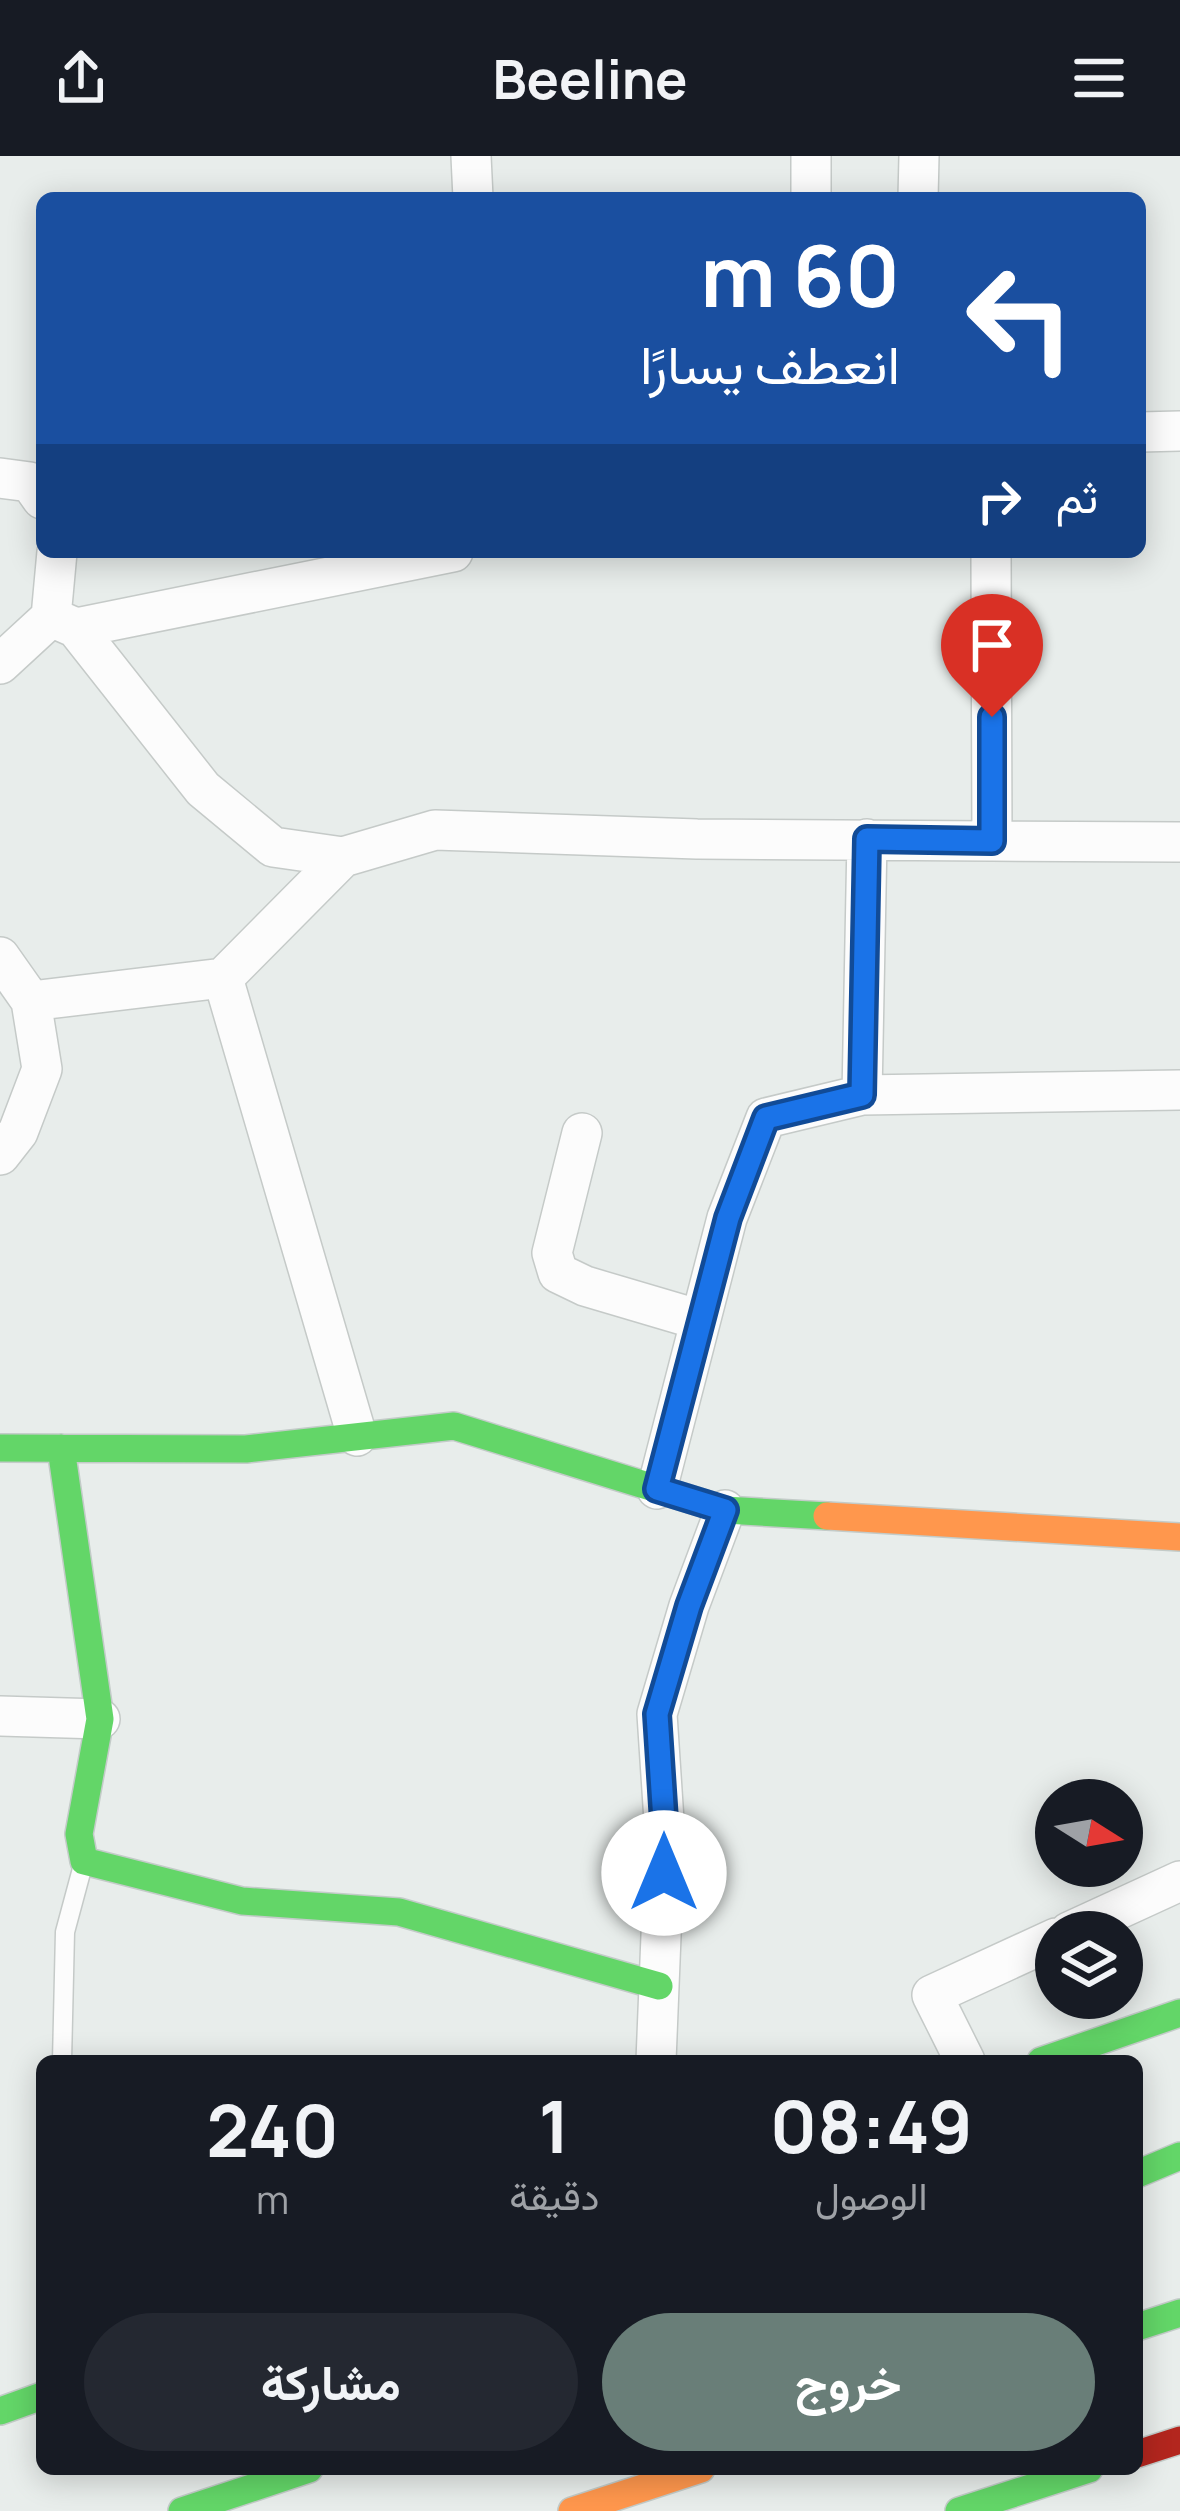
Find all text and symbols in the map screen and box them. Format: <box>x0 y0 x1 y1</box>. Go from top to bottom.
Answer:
text: Beeline <box>492 41 688 115</box>
icon: share <box>48 45 114 111</box>
icon: menu <box>1066 45 1132 111</box>
text: 60 m <box>700 217 900 332</box>
icon: left <box>942 240 1098 396</box>
text: انعطف يسارًا <box>640 326 900 400</box>
text: ثم <box>1056 465 1098 527</box>
icon: right <box>966 468 1032 534</box>
pin <box>941 594 1043 717</box>
icon: arrive <box>959 612 1025 678</box>
north arrow <box>1035 1779 1143 1887</box>
map controls <box>1035 1779 1143 2019</box>
position arrow <box>601 1810 727 1936</box>
button: layers <box>1035 1911 1143 2019</box>
text: 1 <box>539 2076 570 2175</box>
text: 08:49 <box>770 2076 973 2175</box>
text: 240 <box>206 2080 339 2179</box>
text: دقيقة <box>509 2168 600 2222</box>
text: الوصول <box>815 2168 928 2222</box>
text: m <box>256 2172 289 2226</box>
button: مشاركة <box>84 2313 578 2451</box>
button: خروج <box>602 2313 1095 2451</box>

